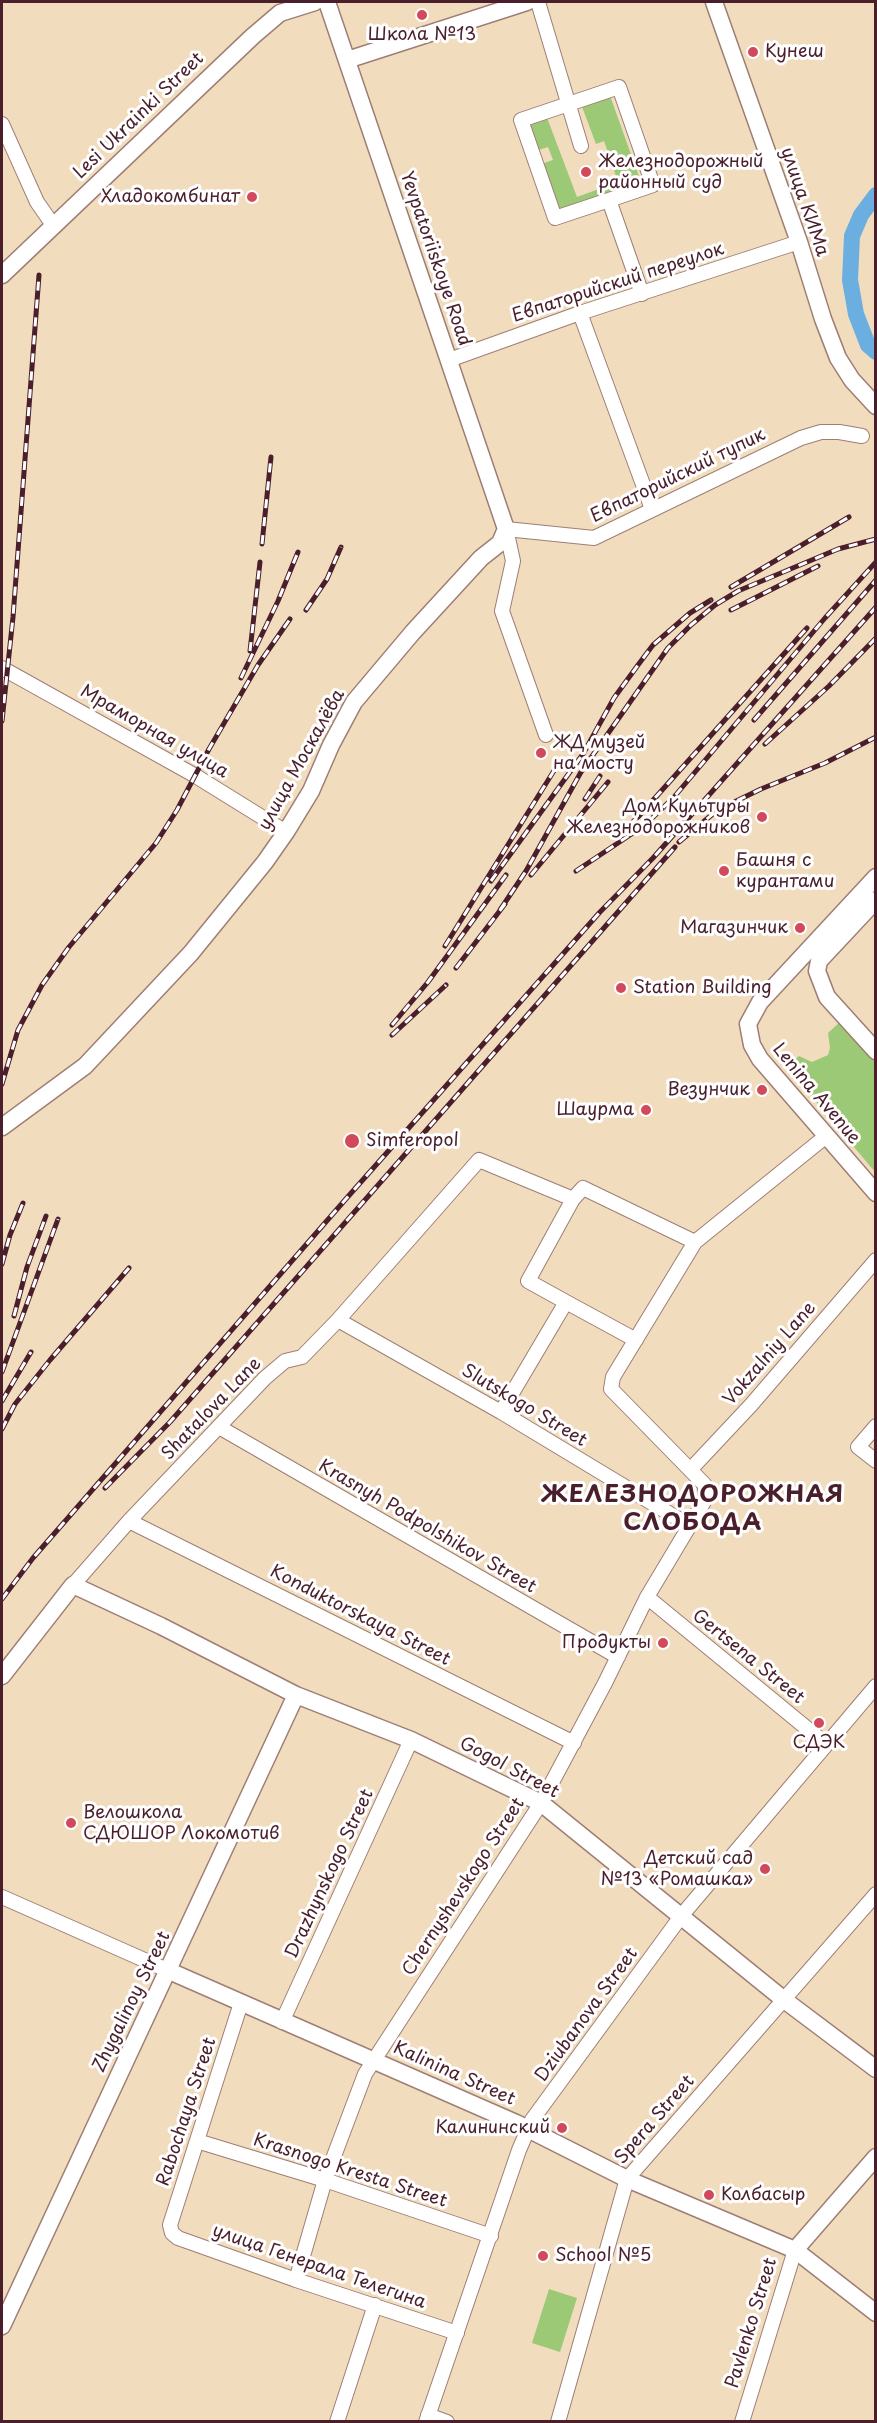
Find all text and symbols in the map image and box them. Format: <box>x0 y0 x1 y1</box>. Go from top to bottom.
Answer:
marker: Школа №13 <box>415 8 429 22</box>
place label: Школа №13 <box>368 24 476 46</box>
place label: Кунеш <box>765 41 824 63</box>
marker: Кунеш <box>746 45 760 59</box>
street label: Lesi Ukrainki Street <box>69 48 209 184</box>
street label: улица КИМа <box>775 145 833 259</box>
place label: Железнодорожный районный суд <box>598 151 764 194</box>
marker: Железнодорожный районный суд <box>579 165 593 179</box>
street label: Yevpatoriiskoye Road <box>395 169 475 349</box>
place label: Хладокомбинат <box>101 186 240 208</box>
marker: Хладокомбинат <box>245 190 259 204</box>
street label: Евпаторийский переулок <box>509 238 727 328</box>
street label: Евпаторийский тупик <box>587 424 769 528</box>
street label: Мраморная улица <box>76 681 232 783</box>
street label: улица Москалёва <box>254 686 350 834</box>
place label: ЖД музей на мосту <box>553 732 645 774</box>
marker: ЖД музей на мосту <box>534 746 548 760</box>
place label: Дом Культуры Железнодорожников <box>566 796 750 838</box>
marker: Дом Культуры Железнодорожников <box>755 810 769 824</box>
place label: Башня с курантами <box>736 850 835 892</box>
marker: Башня с курантами <box>717 864 731 878</box>
place label: Магазинчик <box>680 917 788 939</box>
marker: Магазинчик <box>793 921 807 935</box>
place label: Station Building <box>633 977 772 999</box>
marker: Station Building <box>614 981 628 995</box>
street label: Lenina Avenue <box>768 1039 864 1149</box>
place label: Везунчик <box>667 1079 750 1101</box>
marker: Везунчик <box>755 1083 769 1097</box>
place label: Шаурма <box>556 1099 634 1121</box>
marker: Шаурма <box>639 1103 653 1117</box>
place label: Simferopol <box>366 1130 459 1152</box>
marker: Simferopol <box>343 1132 361 1150</box>
street label: Vokzalniy Lane <box>719 1298 821 1410</box>
street label: Shatalova Lane <box>158 1353 266 1465</box>
street label: Slutskogo Street <box>457 1360 591 1452</box>
street label: Krasnyh Podpolshikov Street <box>314 1456 540 1598</box>
district label: ЖЕЛЕЗНОДОРОЖНАЯ СЛОБОДА <box>543 1481 843 1537</box>
street label: Konduktorskaya Street <box>266 1561 454 1671</box>
street label: Gertsena Street <box>688 1605 808 1709</box>
place label: Продукты <box>562 1632 651 1654</box>
marker: Продукты <box>656 1636 670 1650</box>
marker: СДЭК <box>812 1716 826 1730</box>
place label: СДЭК <box>793 1732 845 1754</box>
street label: Gogol Street <box>456 1733 562 1803</box>
street label: Drazhynskogo Street <box>281 1786 379 1962</box>
street label: Chernyshevskogo Street <box>398 1794 530 1980</box>
place label: Велошкола СДЮШОР Локомотив <box>83 1802 280 1844</box>
marker: Велошкола СДЮШОР Локомотив <box>64 1816 78 1830</box>
place label: Детский сад №13 «Ромашка» <box>601 1848 753 1890</box>
marker: Детский сад №13 «Ромашка» <box>758 1862 772 1876</box>
street label: Zhygalinoy Street <box>89 1928 175 2076</box>
street label: Dziubanova Street <box>531 1944 643 2086</box>
street label: Rabochaya Street <box>153 2035 221 2189</box>
street label: Kalinina Street <box>390 2037 518 2111</box>
street label: Spera Street <box>611 2071 699 2169</box>
place label: Калининский <box>435 2117 550 2139</box>
marker: Калининский <box>555 2121 569 2135</box>
street label: Krasnogo Kresta Street <box>250 2129 450 2213</box>
place label: Колбасыр <box>721 2184 805 2206</box>
marker: Колбасыр <box>702 2188 716 2202</box>
street label: улица Генерала Телегина <box>209 2220 429 2314</box>
place label: School №5 <box>555 2245 651 2267</box>
marker: School №5 <box>536 2249 550 2263</box>
street label: Pavlenko Street <box>722 2255 782 2391</box>

